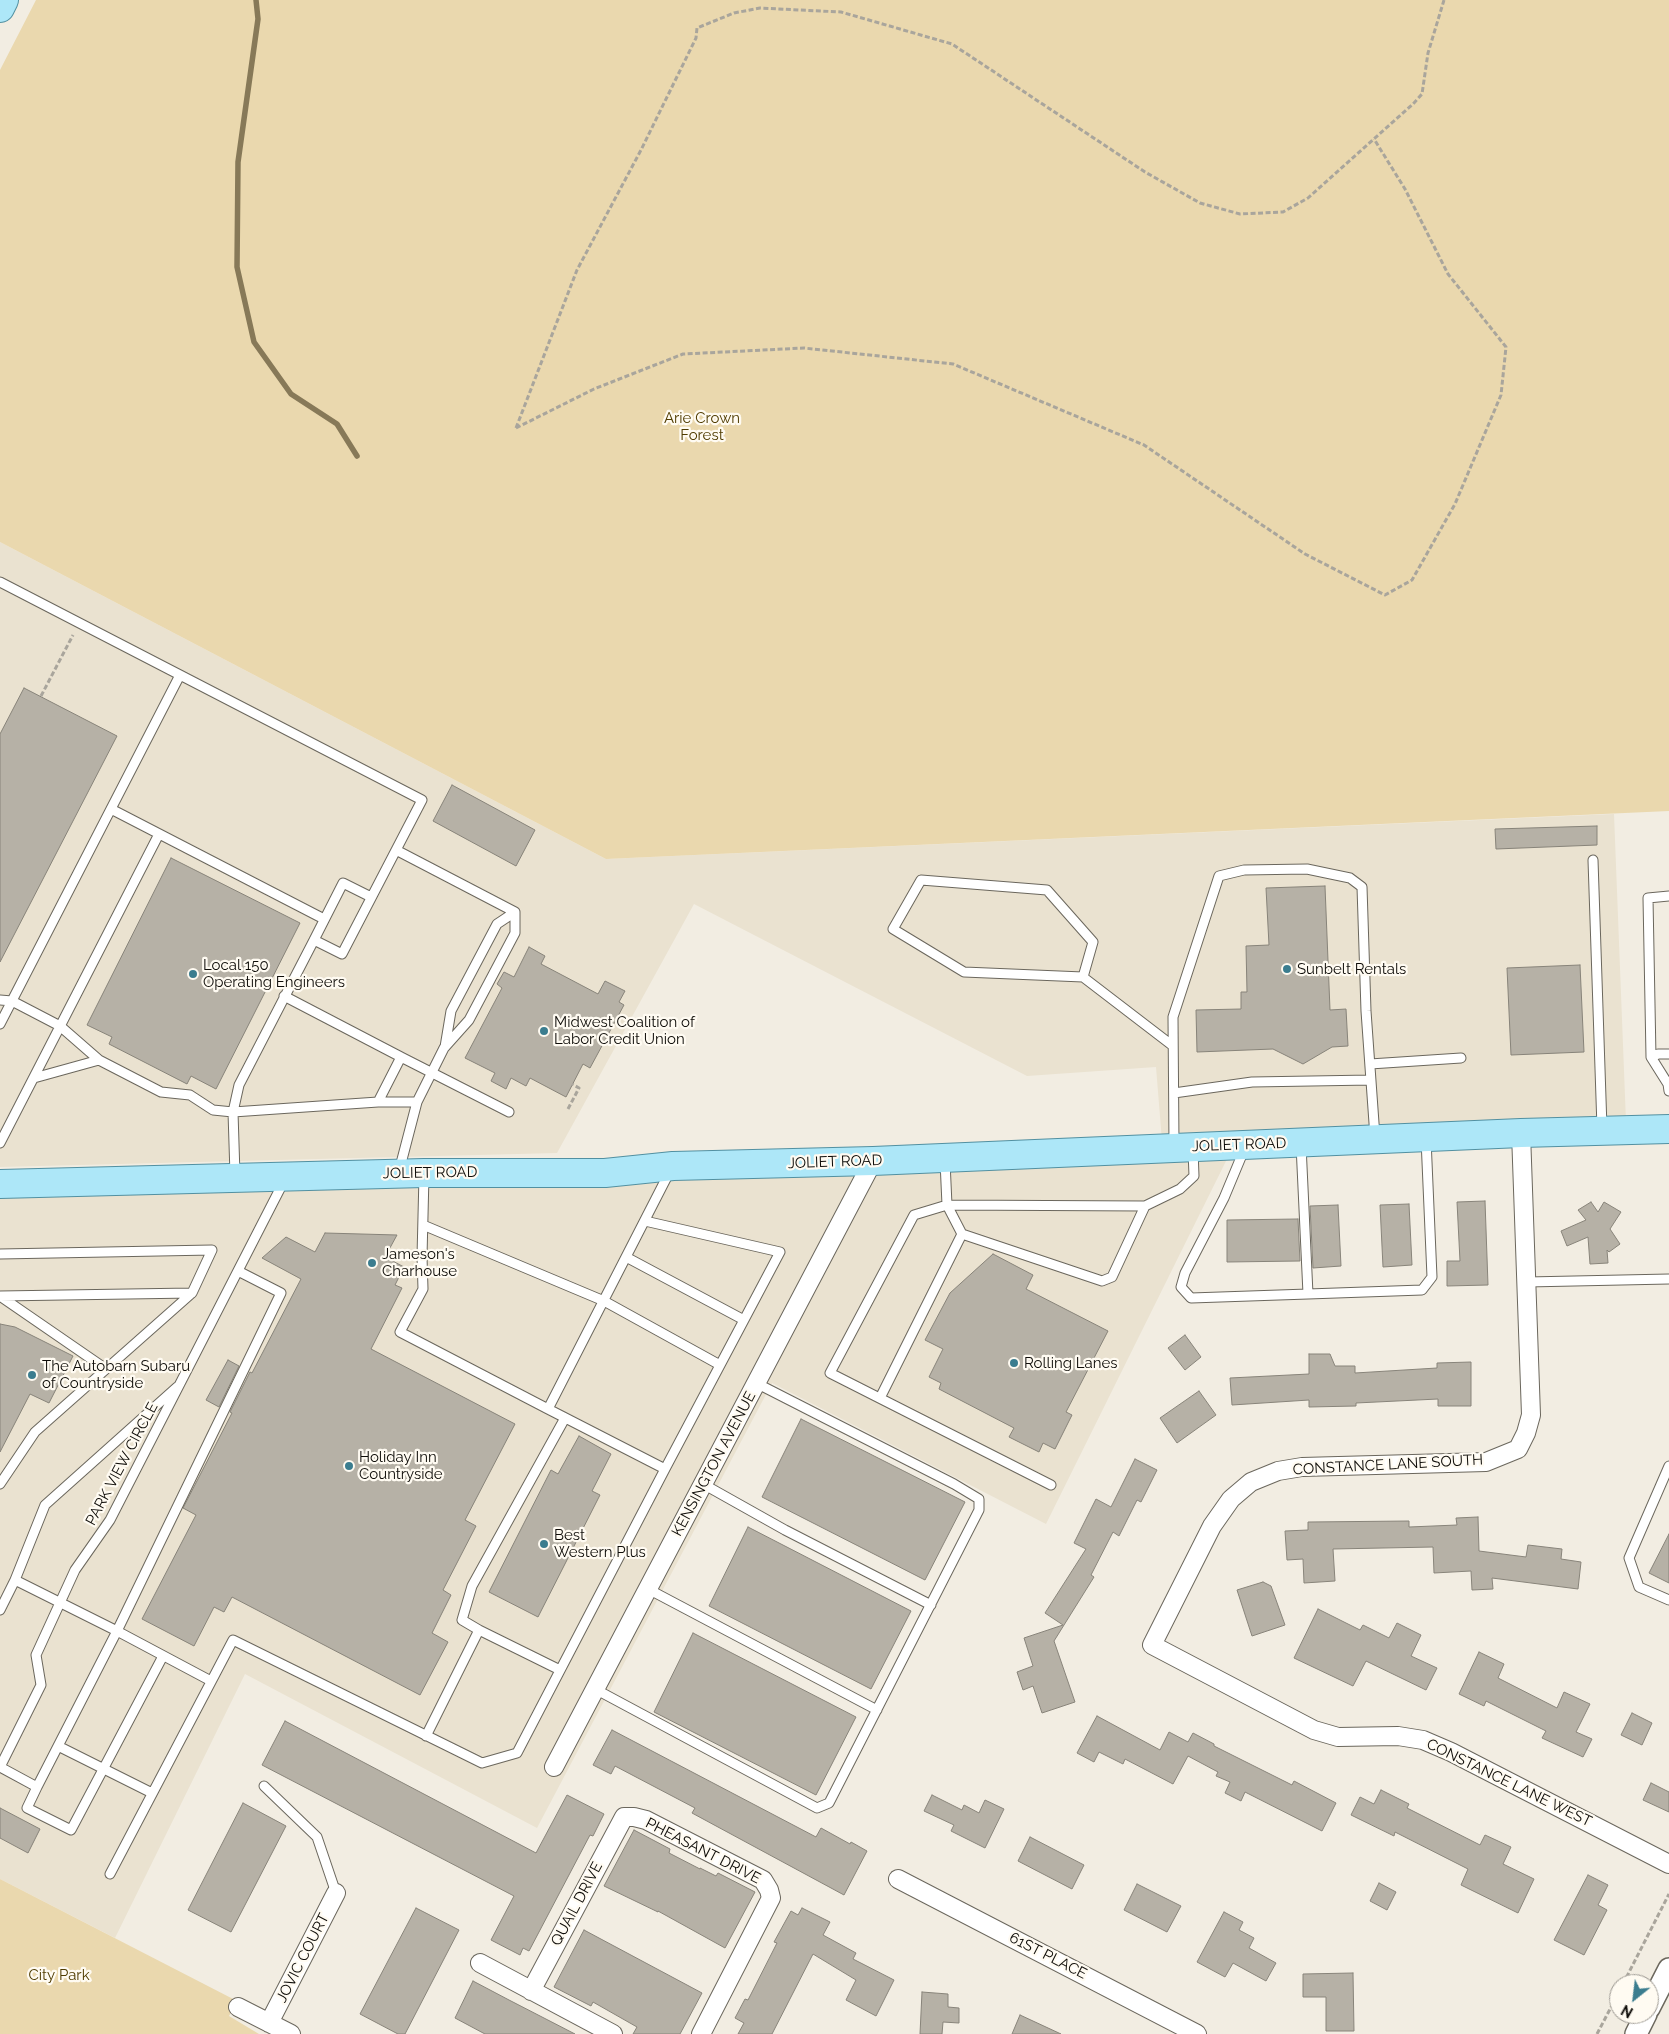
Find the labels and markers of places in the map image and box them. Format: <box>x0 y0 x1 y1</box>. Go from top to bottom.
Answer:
place label: Local 150 Operating Engineers <box>203 956 345 991</box>
place label: Sunbelt Rentals <box>1297 960 1406 978</box>
marker: Sunbelt Rentals <box>1281 963 1293 975</box>
marker: Local 150 Operating Engineers <box>187 968 199 980</box>
place label: Midwest Coalition of Labor Credit Union <box>554 1013 695 1048</box>
marker: Midwest Coalition of Labor Credit Union <box>538 1025 550 1037</box>
place label: Jameson's Charhouse <box>382 1245 457 1280</box>
marker: Jameson's Charhouse <box>366 1257 378 1269</box>
place label: Rolling Lanes <box>1024 1354 1117 1372</box>
place label: The Autobarn Subaru of Countryside <box>42 1357 190 1392</box>
marker: Rolling Lanes <box>1008 1357 1020 1369</box>
marker: The Autobarn Subaru of Countryside <box>26 1369 38 1381</box>
place label: Holiday Inn Countryside <box>359 1448 443 1483</box>
marker: Holiday Inn Countryside <box>343 1460 355 1472</box>
place label: Best Western Plus <box>554 1526 646 1561</box>
marker: Best Western Plus <box>538 1538 550 1550</box>

